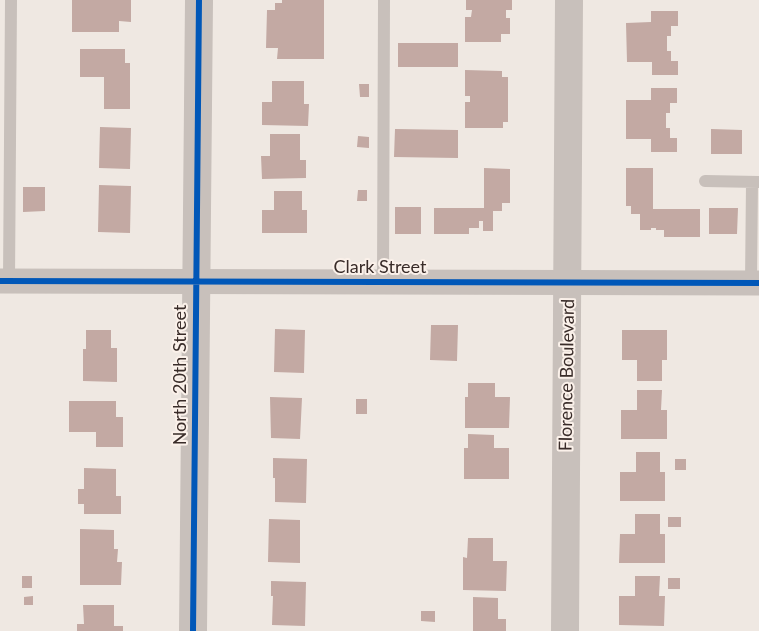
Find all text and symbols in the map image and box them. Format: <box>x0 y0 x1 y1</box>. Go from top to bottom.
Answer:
street label: Clark Street <box>334 256 426 278</box>
street label: Florence Boulevard <box>555 299 579 451</box>
street label: North 20th Street <box>169 305 191 445</box>

